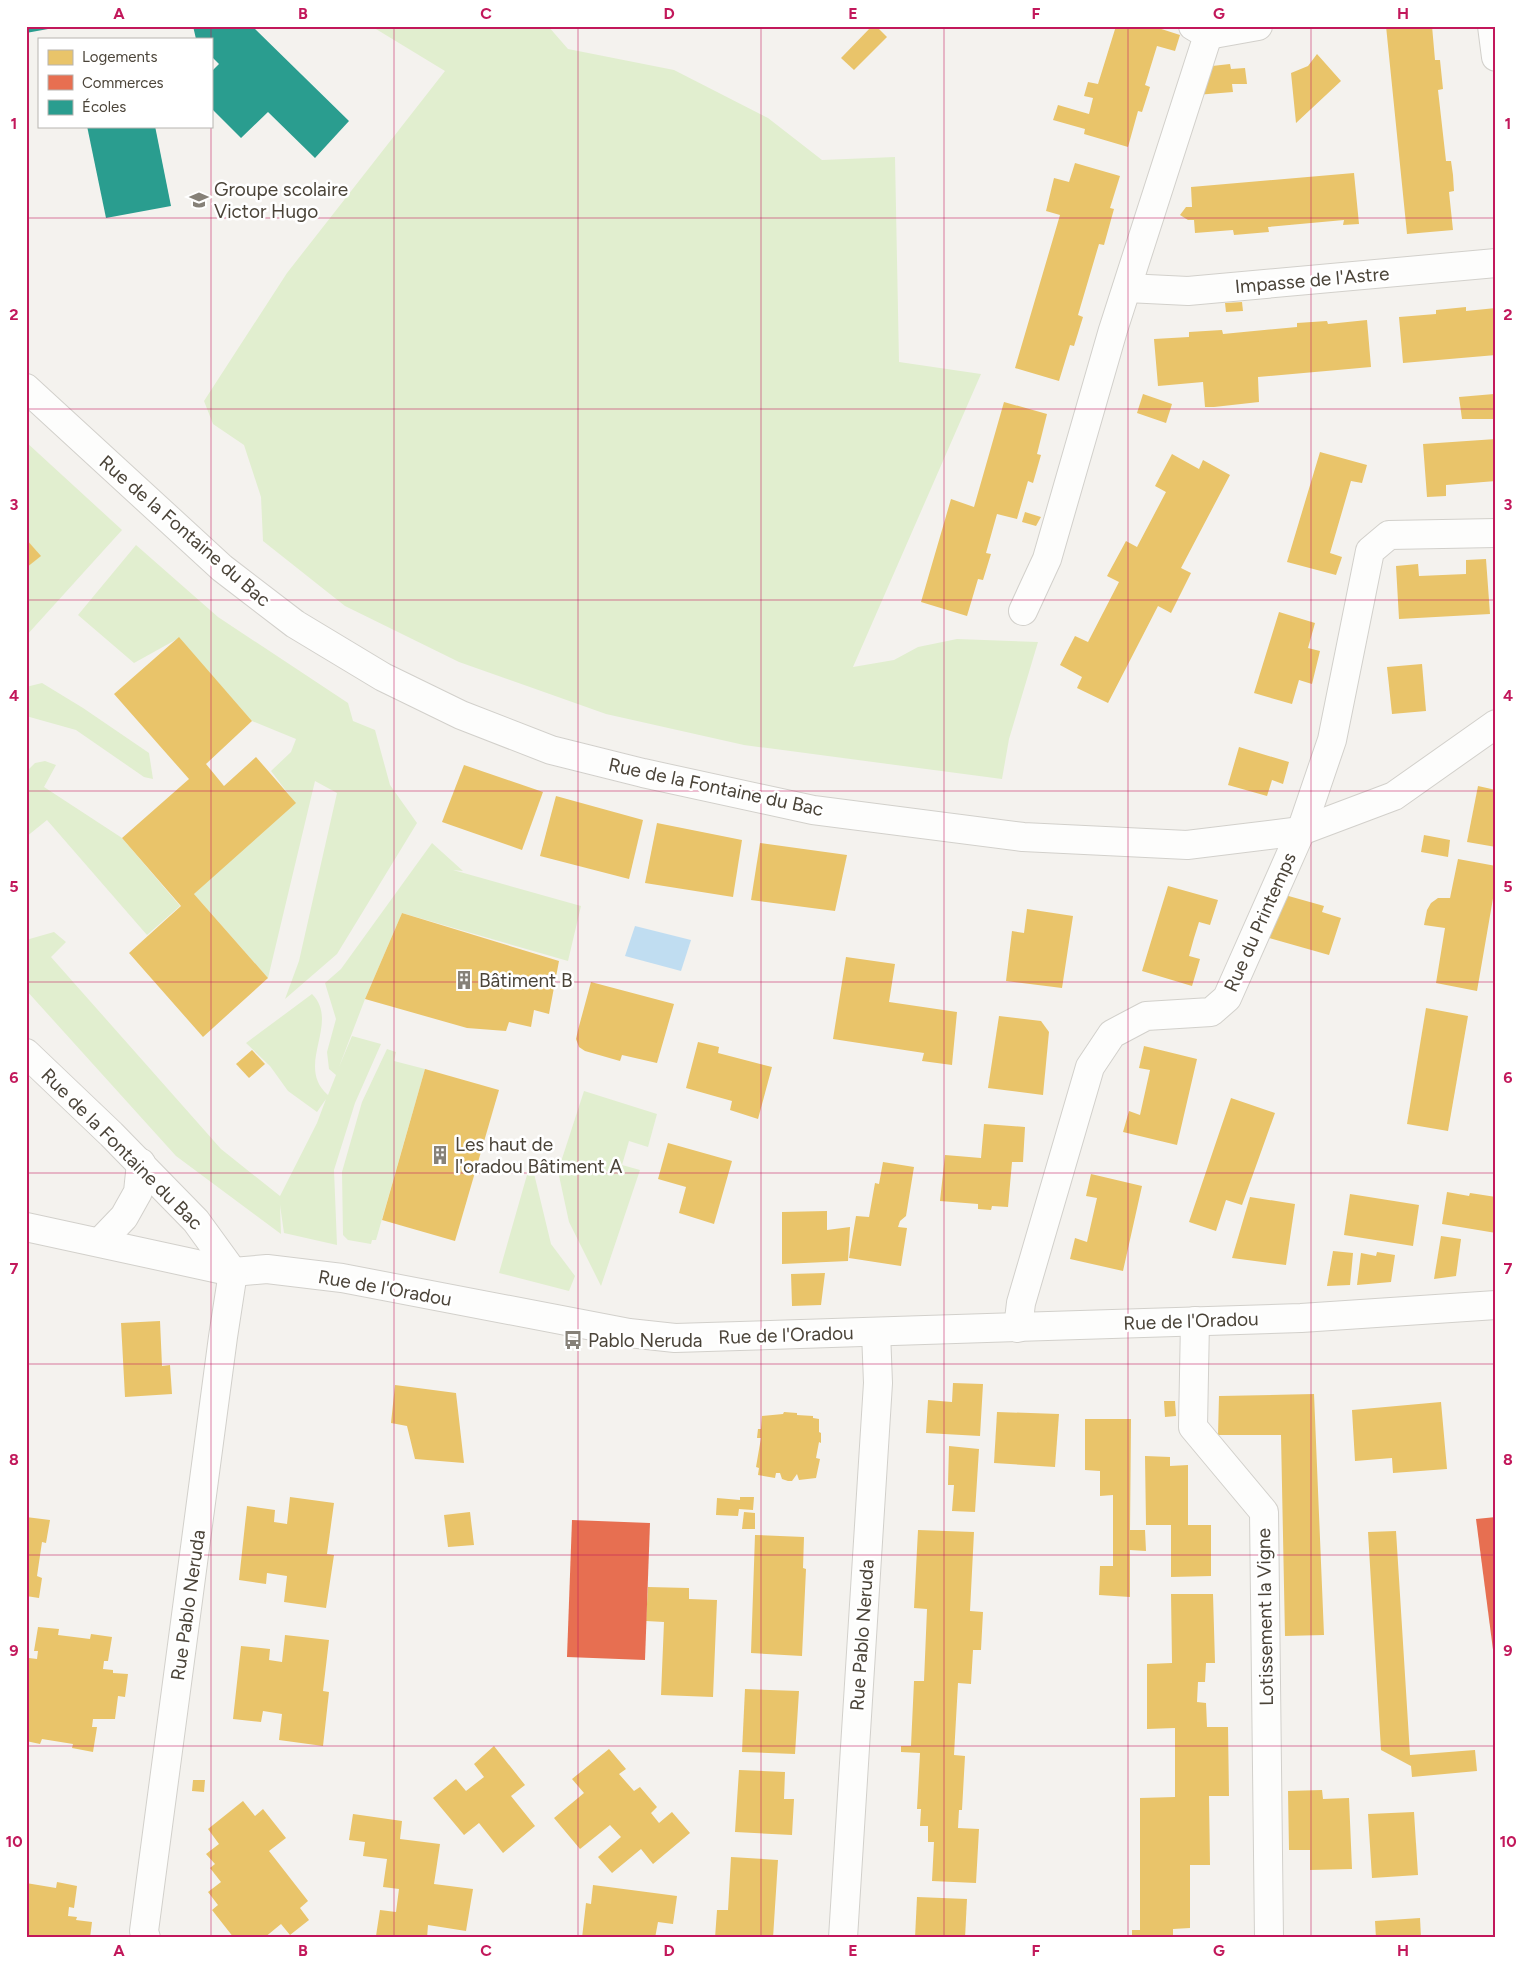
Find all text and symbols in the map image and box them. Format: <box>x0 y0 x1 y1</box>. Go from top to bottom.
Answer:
text: A <box>113 4 125 23</box>
text: B <box>298 4 308 23</box>
text: C <box>480 4 492 23</box>
text: D <box>663 4 675 23</box>
text: E <box>848 4 858 23</box>
text: F <box>1032 4 1041 23</box>
text: G <box>1213 4 1225 23</box>
text: H <box>1397 4 1409 23</box>
legend <box>38 38 212 128</box>
text: Logements <box>82 48 157 66</box>
text: Commerces <box>82 74 164 92</box>
text: Écoles <box>82 98 126 116</box>
text: 1 <box>11 114 17 133</box>
text: 1 <box>1505 114 1511 133</box>
place label: Groupe scolaire Victor Hugo <box>214 178 348 223</box>
school or university icon: Groupe scolaire Victor Hugo <box>188 189 210 211</box>
street label: Impasse de l'Astre <box>1234 262 1390 298</box>
text: 2 <box>9 305 19 324</box>
text: 2 <box>1503 305 1513 324</box>
street label: Rue de la Fontaine du Bac <box>95 450 275 612</box>
text: 3 <box>10 495 19 514</box>
text: 3 <box>1504 495 1513 514</box>
text: 4 <box>9 686 19 705</box>
text: 4 <box>1503 686 1513 705</box>
street label: Rue de la Fontaine du Bac <box>606 753 826 821</box>
street label: Rue du Printemps <box>1219 849 1301 995</box>
text: 5 <box>9 877 19 896</box>
text: 5 <box>1503 877 1513 896</box>
building icon: Bâtiment B <box>453 969 475 991</box>
place label: Bâtiment B <box>479 969 573 992</box>
street label: Rue de la Fontaine du Bac <box>36 1063 208 1235</box>
text: 6 <box>9 1068 19 1087</box>
text: 6 <box>1503 1068 1513 1087</box>
place label: Les haut de l'oradou Bâtiment A <box>455 1133 622 1178</box>
building icon: Les haut de l'oradou Bâtiment A <box>429 1144 451 1166</box>
text: 7 <box>10 1259 19 1278</box>
text: 7 <box>1504 1259 1513 1278</box>
street label: Rue de l'Oradou <box>316 1265 454 1311</box>
street label: Rue de l'Oradou <box>1123 1307 1259 1335</box>
street label: Rue de l'Oradou <box>718 1321 854 1349</box>
bus stop icon: Pablo Neruda <box>562 1329 584 1351</box>
place label: Pablo Neruda <box>588 1329 702 1352</box>
text: 8 <box>9 1450 19 1469</box>
text: 8 <box>1503 1450 1513 1469</box>
street label: Rue Pablo Neruda <box>166 1528 210 1682</box>
street label: Lotissement la Vigne <box>1252 1528 1278 1706</box>
street label: Rue Pablo Neruda <box>845 1558 879 1712</box>
text: 9 <box>9 1641 19 1660</box>
text: 9 <box>1503 1641 1513 1660</box>
text: 10 <box>5 1832 23 1851</box>
text: 10 <box>1499 1832 1517 1851</box>
text: A <box>113 1941 125 1960</box>
text: B <box>298 1941 308 1960</box>
text: C <box>480 1941 492 1960</box>
text: D <box>663 1941 675 1960</box>
text: E <box>848 1941 858 1960</box>
text: F <box>1032 1941 1041 1960</box>
text: G <box>1213 1941 1225 1960</box>
text: H <box>1397 1941 1409 1960</box>

